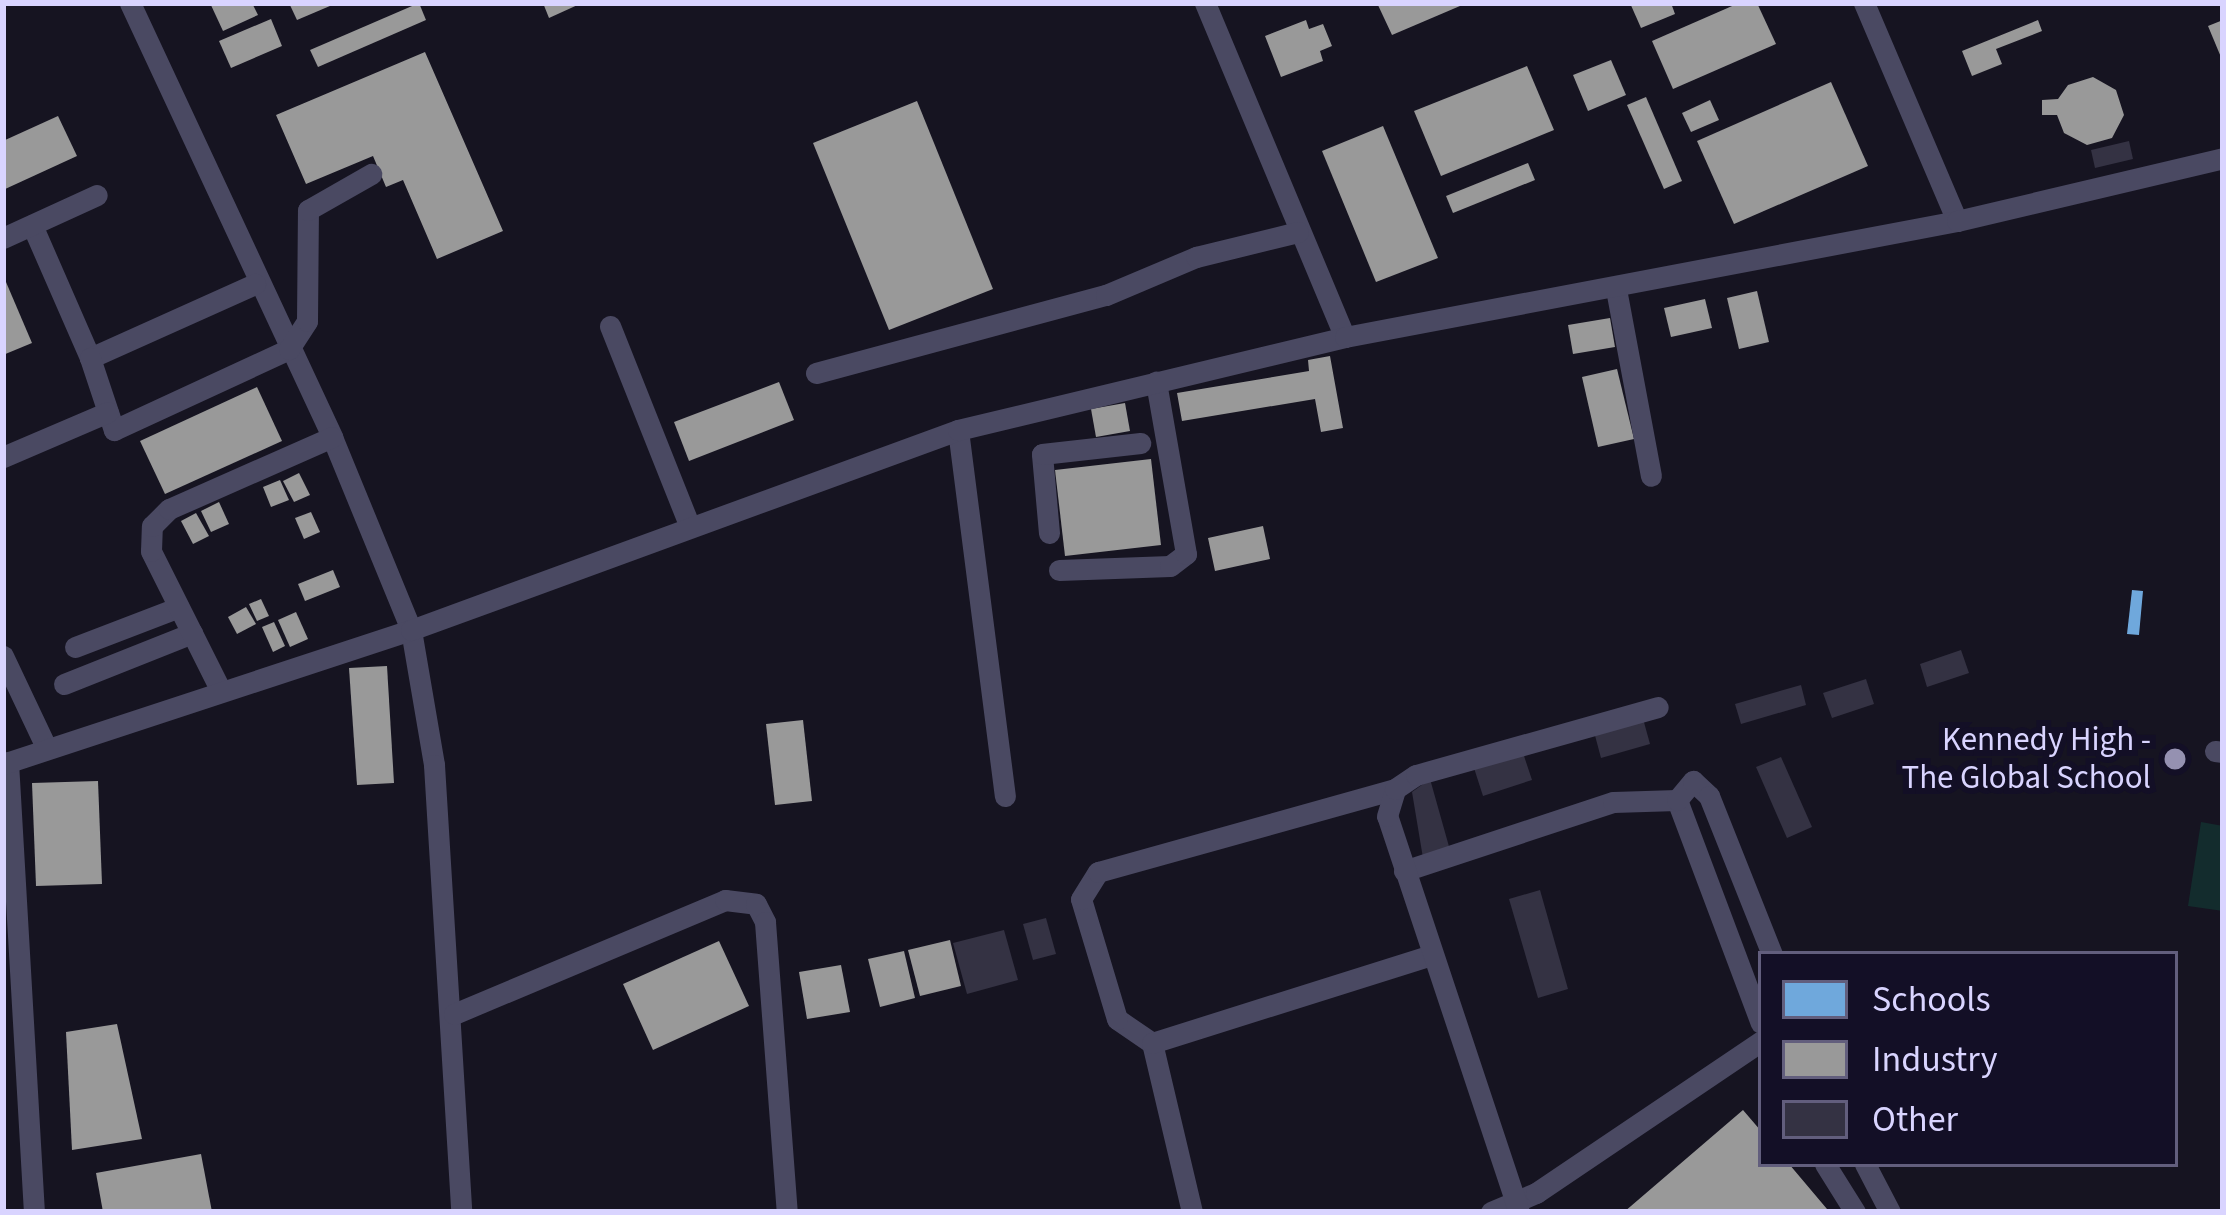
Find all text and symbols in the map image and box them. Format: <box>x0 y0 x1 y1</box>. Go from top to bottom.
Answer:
place label: Kennedy High - The Global School <box>1901 720 2151 798</box>
marker: Kennedy High - The Global School <box>2162 746 2188 772</box>
legend <box>1758 951 2178 1167</box>
text: Schools <box>1872 974 1991 1025</box>
text: Industry <box>1872 1034 1997 1085</box>
text: Other <box>1872 1094 1958 1145</box>

